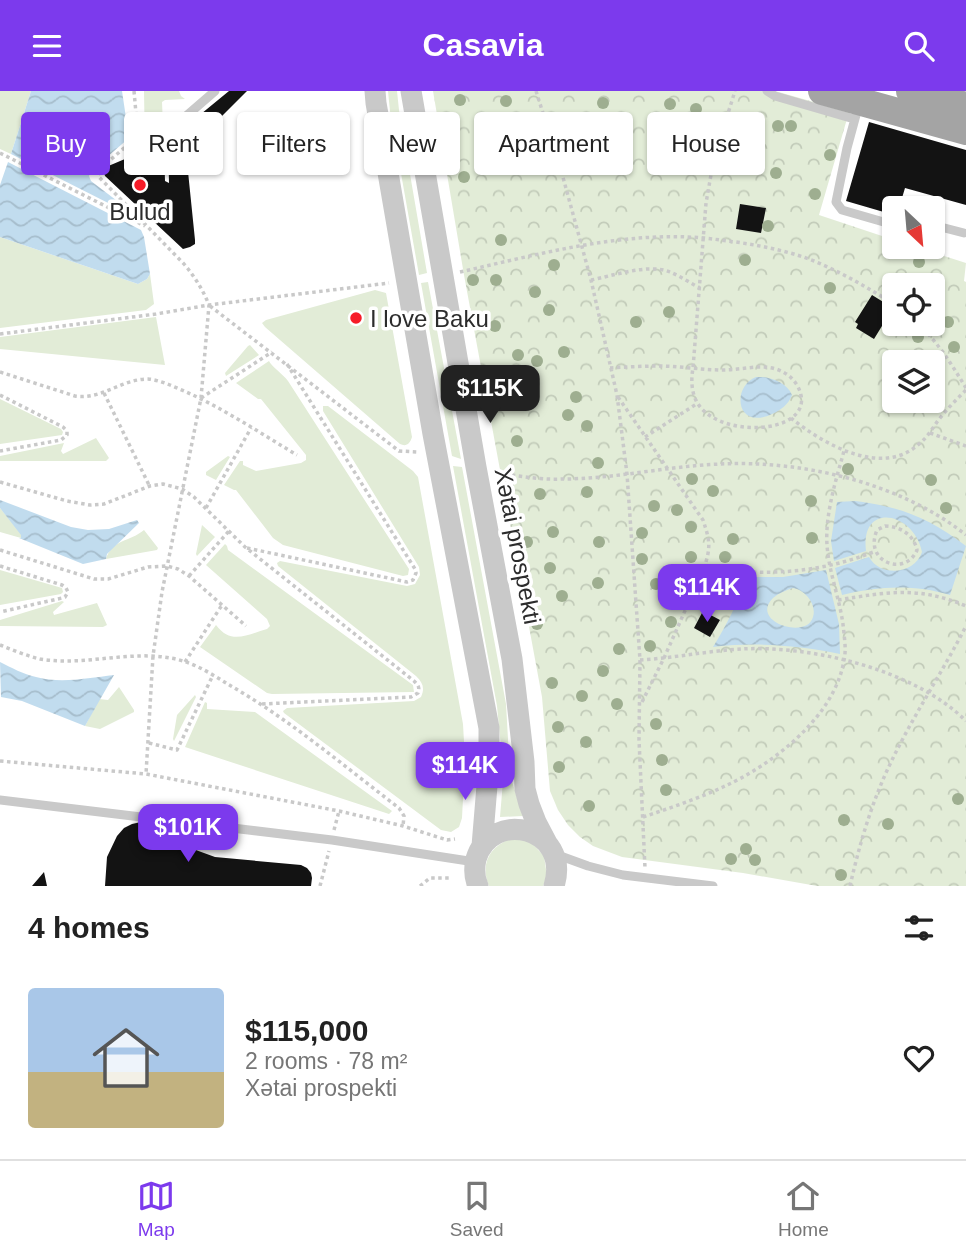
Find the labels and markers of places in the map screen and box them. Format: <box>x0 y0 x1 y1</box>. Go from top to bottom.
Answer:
marker: Bulud <box>132 177 148 193</box>
place label: Bulud <box>109 198 171 225</box>
place label: I love Baku <box>370 305 489 332</box>
marker: I love Baku <box>348 310 364 326</box>
pin: $115K <box>441 365 539 425</box>
pin: $114K <box>658 565 756 624</box>
pin: $114K <box>416 743 514 802</box>
pin: $101K <box>139 805 237 864</box>

